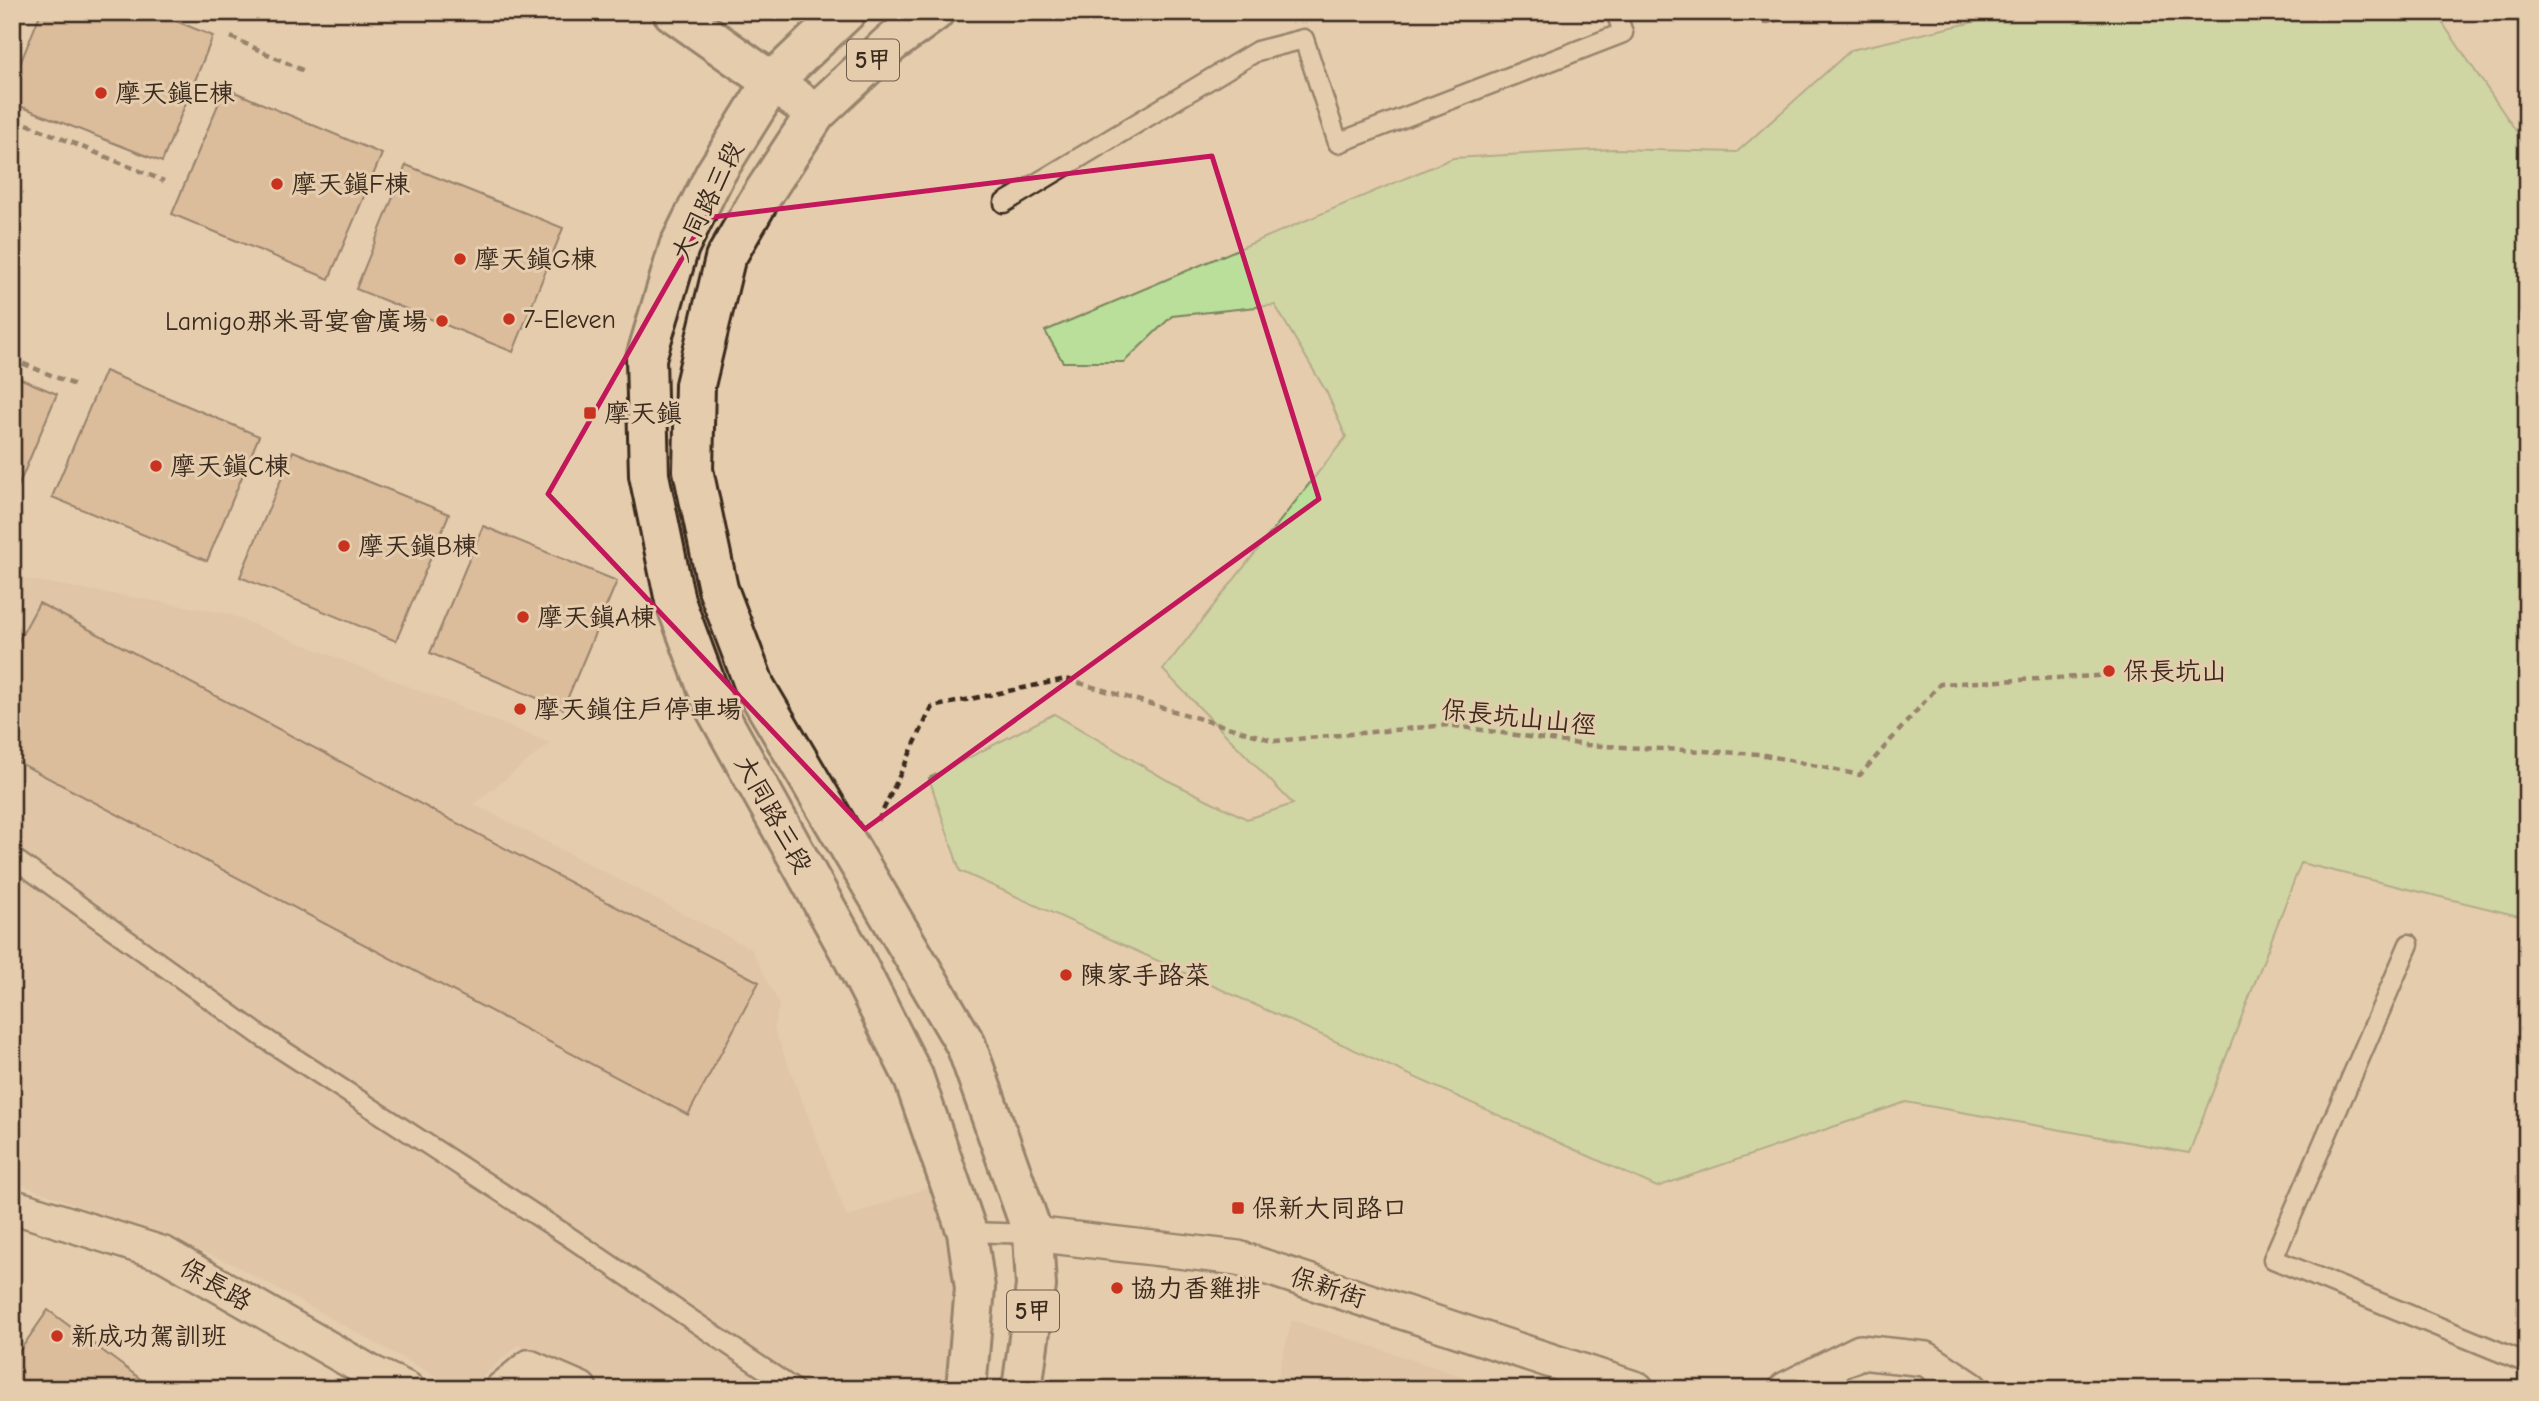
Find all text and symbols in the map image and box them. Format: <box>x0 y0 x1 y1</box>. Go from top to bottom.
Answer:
road number: 5甲 <box>847 40 899 80</box>
place label: 摩天鎮E棟 <box>115 79 235 109</box>
marker: 摩天鎮E棟 <box>93 85 109 101</box>
street label: 大同路三段 <box>666 136 750 266</box>
place label: 摩天鎮F棟 <box>291 170 410 200</box>
marker: 摩天鎮F棟 <box>269 176 285 192</box>
place label: 摩天鎮G棟 <box>474 245 597 275</box>
marker: 摩天鎮G棟 <box>452 251 468 267</box>
place label: 7-Eleven <box>523 305 616 335</box>
place label: Lamigo那米哥宴會廣場 <box>165 307 428 337</box>
marker: 7-Eleven <box>501 311 517 327</box>
marker: Lamigo那米哥宴會廣場 <box>434 313 450 329</box>
place label: 摩天鎮 <box>604 399 682 429</box>
marker: 摩天鎮 <box>582 405 598 421</box>
place label: 摩天鎮C棟 <box>170 452 290 482</box>
marker: 摩天鎮C棟 <box>148 458 164 474</box>
place label: 摩天鎮B棟 <box>358 532 478 562</box>
marker: 摩天鎮B棟 <box>336 538 352 554</box>
place label: 摩天鎮A棟 <box>537 603 656 633</box>
marker: 摩天鎮A棟 <box>515 609 531 625</box>
place label: 保長坑山 <box>2123 657 2227 687</box>
marker: 保長坑山 <box>2101 663 2117 679</box>
place label: 摩天鎮住戶停車場 <box>534 695 742 725</box>
street label: 保長坑山山徑 <box>1440 695 1598 741</box>
marker: 摩天鎮住戶停車場 <box>512 701 528 717</box>
street label: 大同路三段 <box>728 750 818 879</box>
place label: 陳家手路菜 <box>1080 961 1210 991</box>
marker: 陳家手路菜 <box>1058 967 1074 983</box>
place label: 保新大同路口 <box>1252 1194 1408 1224</box>
marker: 保新大同路口 <box>1230 1200 1246 1216</box>
street label: 保長路 <box>174 1252 257 1317</box>
street label: 保新街 <box>1286 1262 1369 1314</box>
place label: 協力香雞排 <box>1131 1274 1261 1304</box>
marker: 協力香雞排 <box>1109 1280 1125 1296</box>
road number: 5甲 <box>1007 1290 1059 1331</box>
place label: 新成功駕訓班 <box>71 1322 227 1352</box>
marker: 新成功駕訓班 <box>49 1328 65 1344</box>

